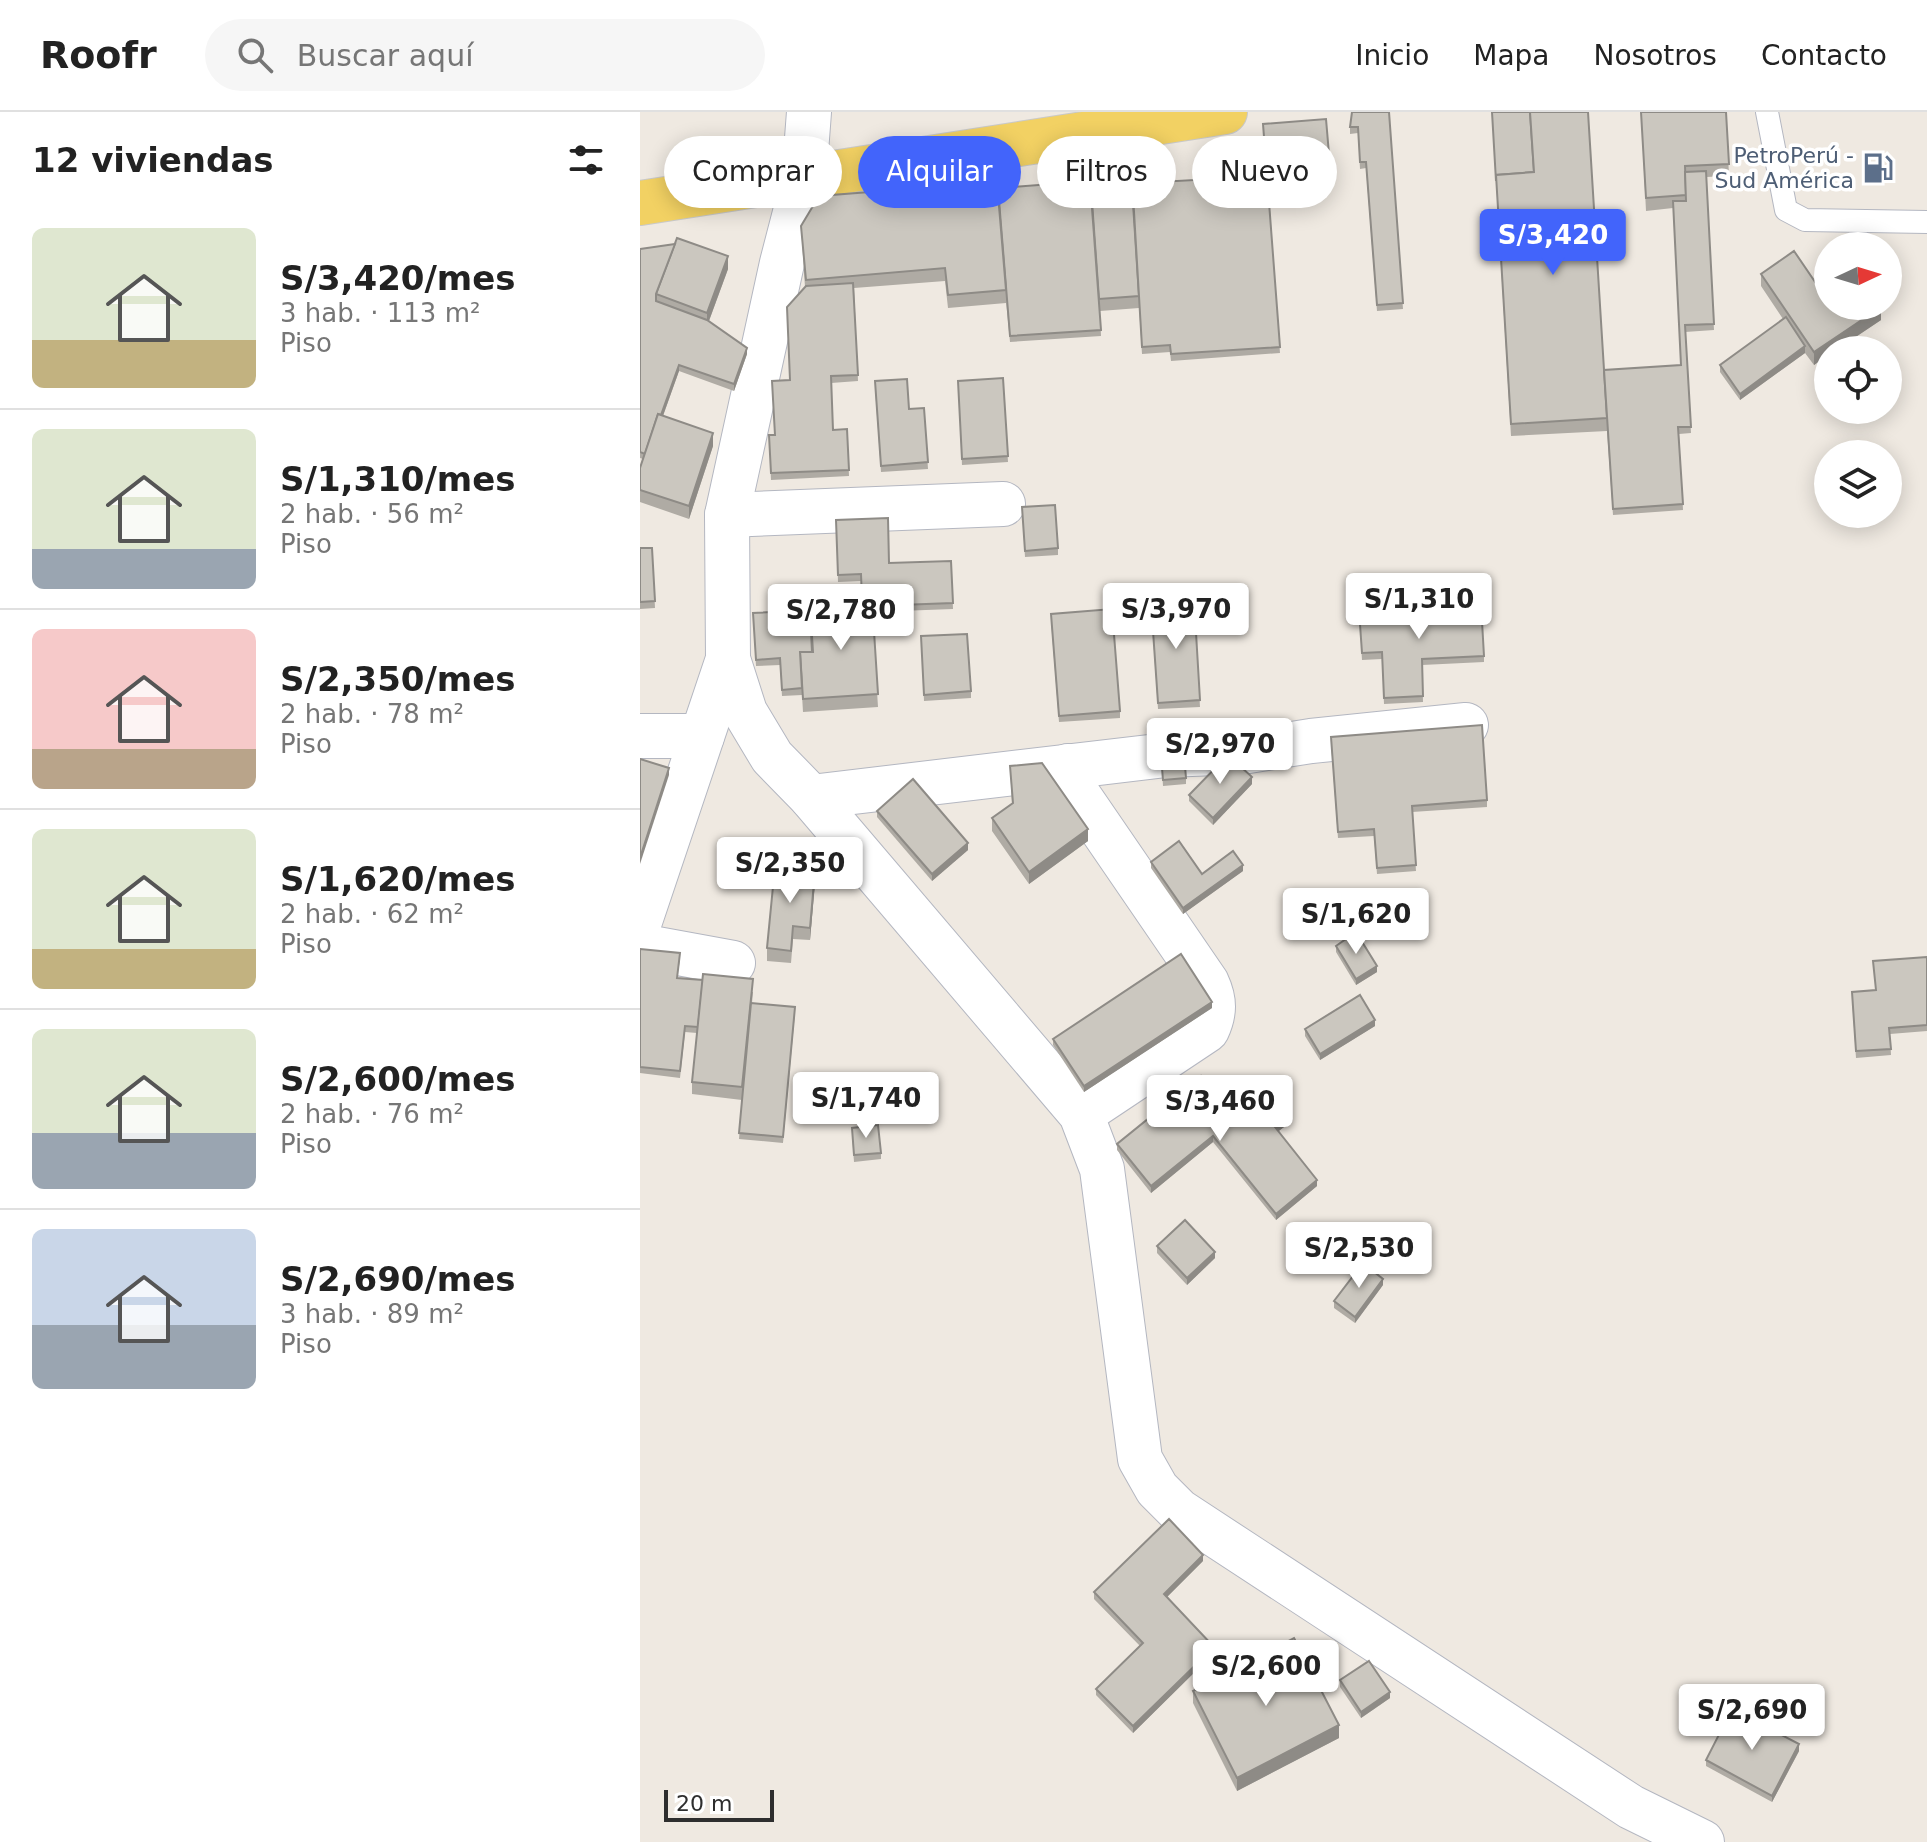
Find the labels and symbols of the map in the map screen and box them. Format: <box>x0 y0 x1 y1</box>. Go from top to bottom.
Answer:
place label: PetroPerú - Sud América <box>1714 143 1854 193</box>
fuel station icon: PetroPerú - Sud América <box>1861 151 1895 185</box>
pin: S/3,420 <box>1479 209 1627 277</box>
north arrow <box>1814 232 1902 320</box>
pin: S/1,310 <box>1345 573 1493 641</box>
pin: S/3,970 <box>1102 583 1250 651</box>
pin: S/2,780 <box>767 584 915 652</box>
pin: S/2,970 <box>1146 718 1294 786</box>
pin: S/2,350 <box>716 837 864 905</box>
pin: S/1,620 <box>1282 888 1430 956</box>
pin: S/1,740 <box>792 1072 940 1140</box>
pin: S/3,460 <box>1146 1075 1294 1143</box>
pin: S/2,530 <box>1285 1222 1433 1290</box>
pin: S/2,600 <box>1192 1640 1340 1708</box>
pin: S/2,690 <box>1678 1684 1826 1752</box>
scale bar <box>664 1786 774 1822</box>

